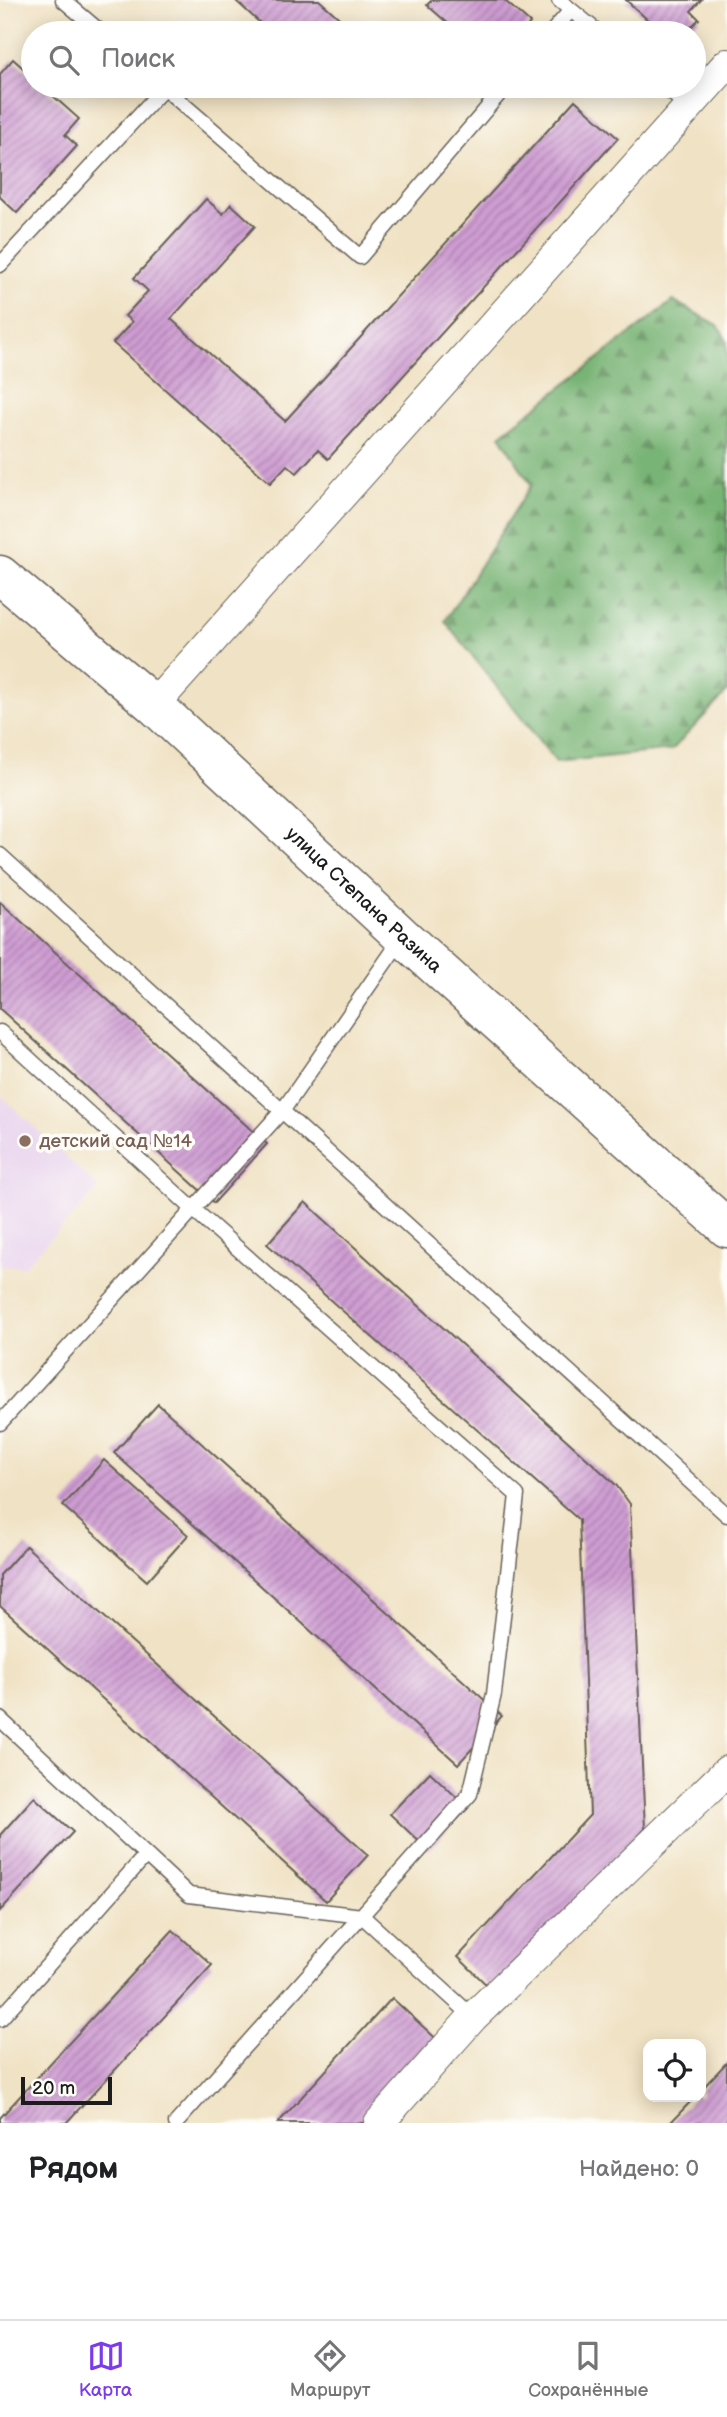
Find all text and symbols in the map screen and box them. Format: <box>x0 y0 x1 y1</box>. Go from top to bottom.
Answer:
search box <box>21 21 706 98</box>
icon: search <box>45 41 83 79</box>
text: Поиск <box>101 44 175 75</box>
street label: улица Степана Разина <box>281 822 447 978</box>
place label: детский сад №14 <box>39 1130 193 1153</box>
marker: детский сад №14 <box>17 1133 33 1149</box>
map controls <box>643 2039 706 2102</box>
button: locate <box>643 2039 706 2102</box>
scale bar <box>21 2074 112 2106</box>
text: 20 m <box>32 2077 75 2100</box>
text: Рядом <box>28 2151 118 2187</box>
text: Найдено: 0 <box>579 2155 699 2183</box>
tab: Карта <box>79 2337 132 2402</box>
tab: Маршрут <box>290 2337 371 2402</box>
tab: Сохранённые <box>528 2337 648 2402</box>

